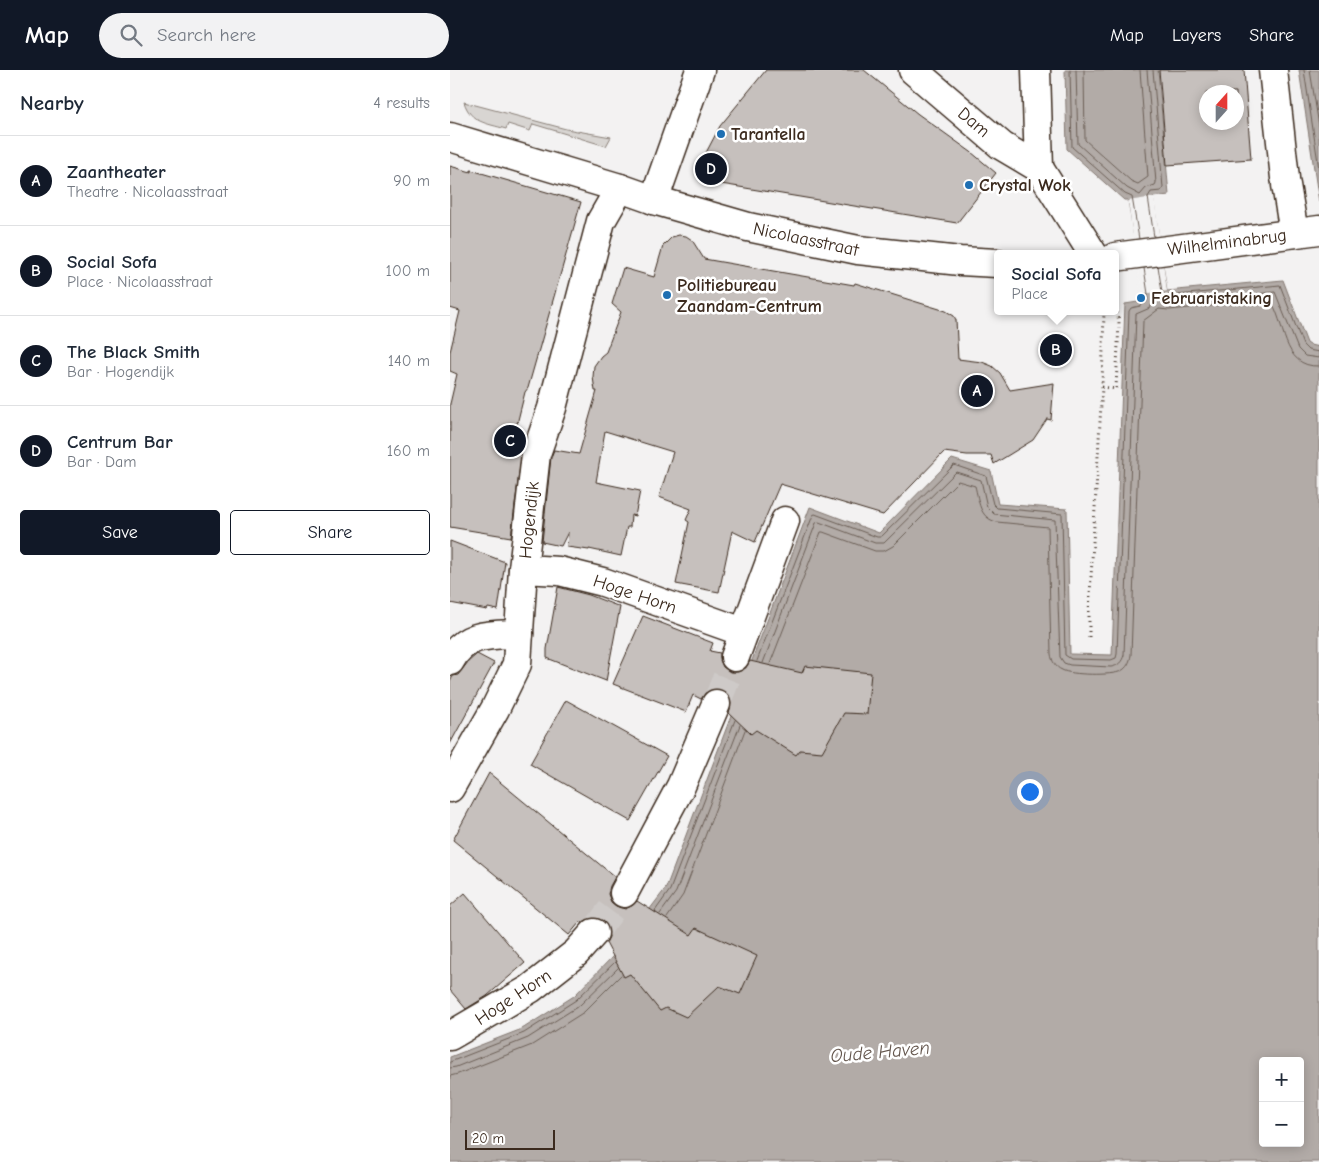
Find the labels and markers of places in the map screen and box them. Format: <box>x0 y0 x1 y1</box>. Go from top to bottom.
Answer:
place label: Tarantella <box>731 124 806 145</box>
marker: Tarantella <box>715 128 727 140</box>
pin: D <box>695 150 727 188</box>
place label: Crystal Wok <box>979 175 1071 196</box>
marker: Crystal Wok <box>963 179 975 191</box>
place label: Politiebureau Zaandam-Centrum <box>677 275 822 317</box>
place label: Februaristaking <box>1151 288 1272 309</box>
marker: Politiebureau Zaandam-Centrum <box>661 289 673 301</box>
marker: Februaristaking <box>1135 292 1147 304</box>
pin: B <box>1040 331 1072 369</box>
pin: A <box>961 372 993 410</box>
pin: C <box>494 422 526 460</box>

